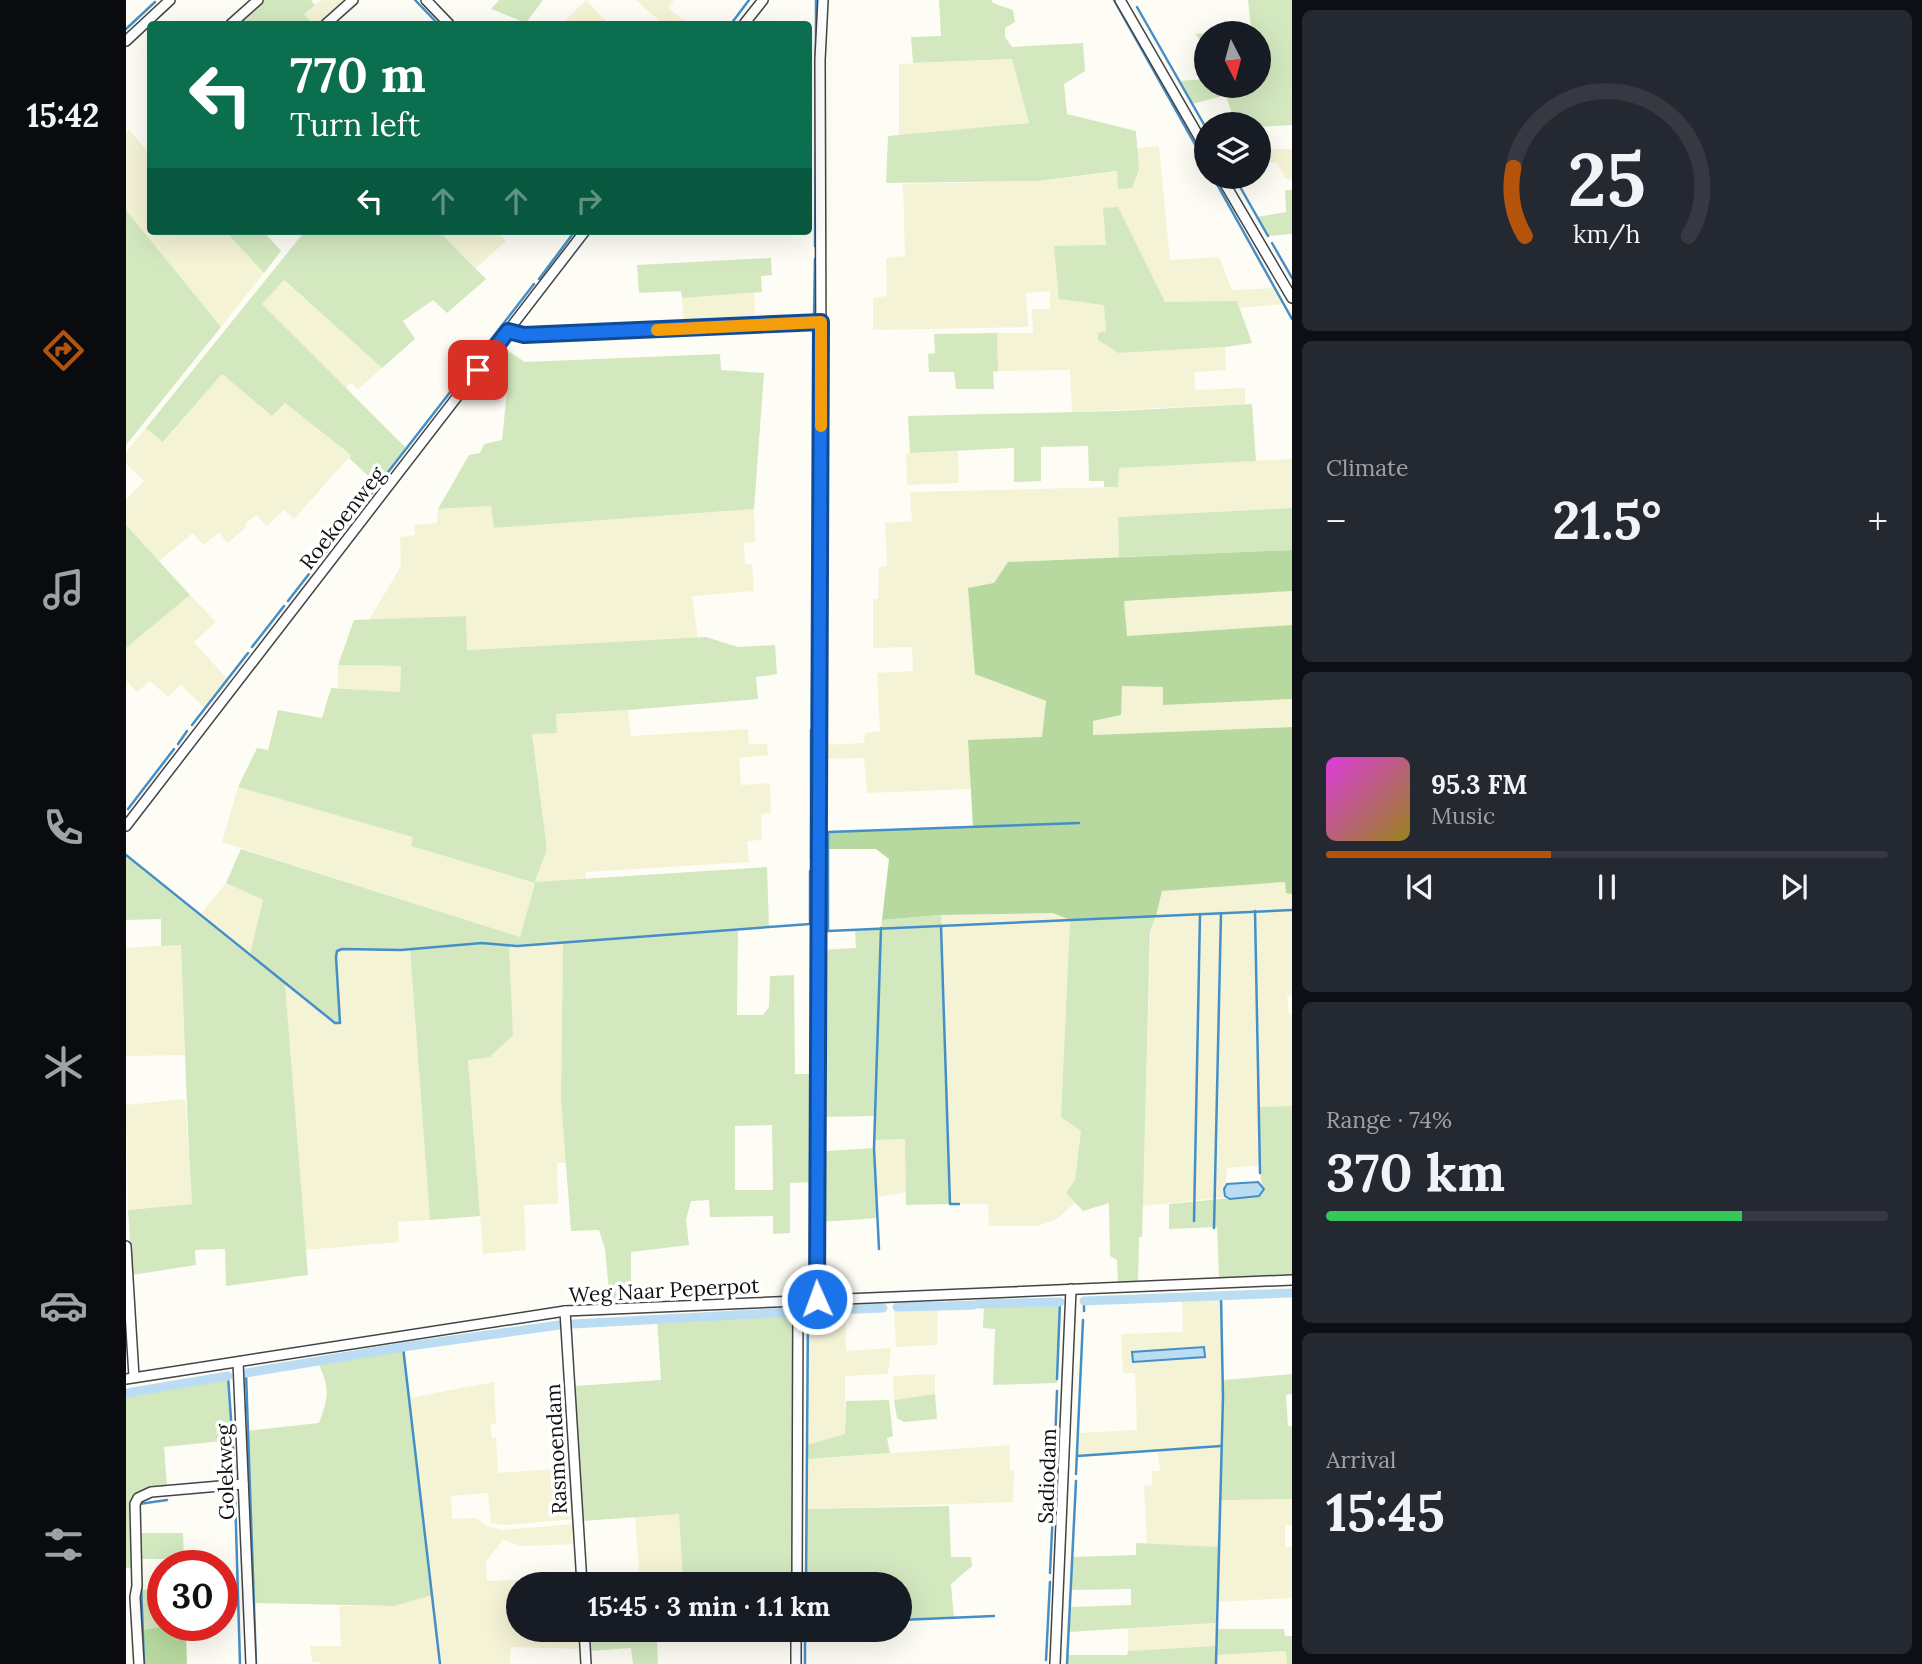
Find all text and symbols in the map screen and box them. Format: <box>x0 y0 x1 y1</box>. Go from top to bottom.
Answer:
north arrow <box>1194 21 1270 98</box>
map controls <box>1194 21 1271 189</box>
text: 770 m <box>290 43 426 105</box>
icon: left <box>175 49 266 140</box>
text: 15:42 <box>27 95 99 136</box>
text: Turn left <box>290 104 420 145</box>
button: layers <box>1194 112 1271 189</box>
text: 25 <box>1568 134 1646 227</box>
icon: left <box>351 182 389 220</box>
icon: ahead <box>424 182 462 220</box>
icon: ahead <box>497 182 535 220</box>
icon: right <box>570 182 608 220</box>
text: km/h <box>1573 218 1641 250</box>
icon: directions <box>39 326 88 375</box>
pin <box>448 340 508 400</box>
icon: arrive <box>459 351 497 389</box>
text: Climate <box>1326 453 1408 482</box>
street label: Roekoenweg <box>293 461 391 575</box>
text: 21.5° <box>1553 487 1661 553</box>
text: − <box>1326 497 1346 545</box>
text: + <box>1868 497 1888 545</box>
icon: music <box>39 565 88 614</box>
text: 95.3 FM <box>1431 768 1528 801</box>
text: Music <box>1431 801 1495 830</box>
icon: phone <box>39 803 88 852</box>
icon: previous <box>1401 868 1439 906</box>
icon: pause <box>1588 868 1626 906</box>
icon: next <box>1775 868 1813 906</box>
icon: climate <box>39 1042 88 1091</box>
text: Range · 74% <box>1326 1105 1452 1134</box>
text: 370 km <box>1326 1139 1505 1205</box>
position arrow <box>780 1262 854 1336</box>
street label: Weg Naar Peperpot <box>568 1271 761 1308</box>
icon: car <box>39 1281 88 1330</box>
street label: Rasmoendam <box>539 1383 573 1515</box>
street label: Golekweg <box>210 1423 240 1521</box>
street label: Sadiodam <box>1032 1428 1062 1524</box>
text: Arrival <box>1326 1445 1396 1474</box>
text: 15:45 <box>1326 1479 1445 1545</box>
icon: filters <box>39 1520 88 1569</box>
speed limit sign: 30 <box>147 1550 238 1641</box>
text: 15:45 · 3 min · 1.1 km <box>588 1590 830 1623</box>

